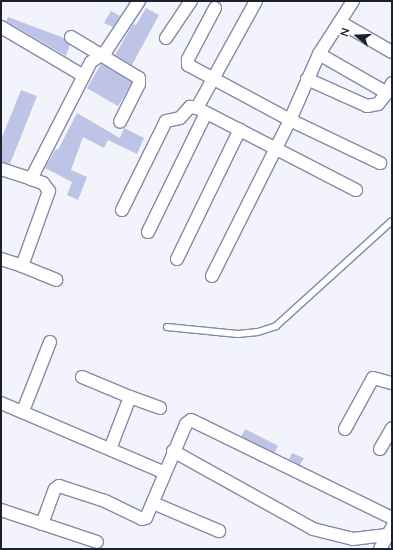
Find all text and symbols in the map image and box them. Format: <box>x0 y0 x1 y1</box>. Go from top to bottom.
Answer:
north arrow <box>337 16 377 56</box>
text: N <box>337 26 354 38</box>

